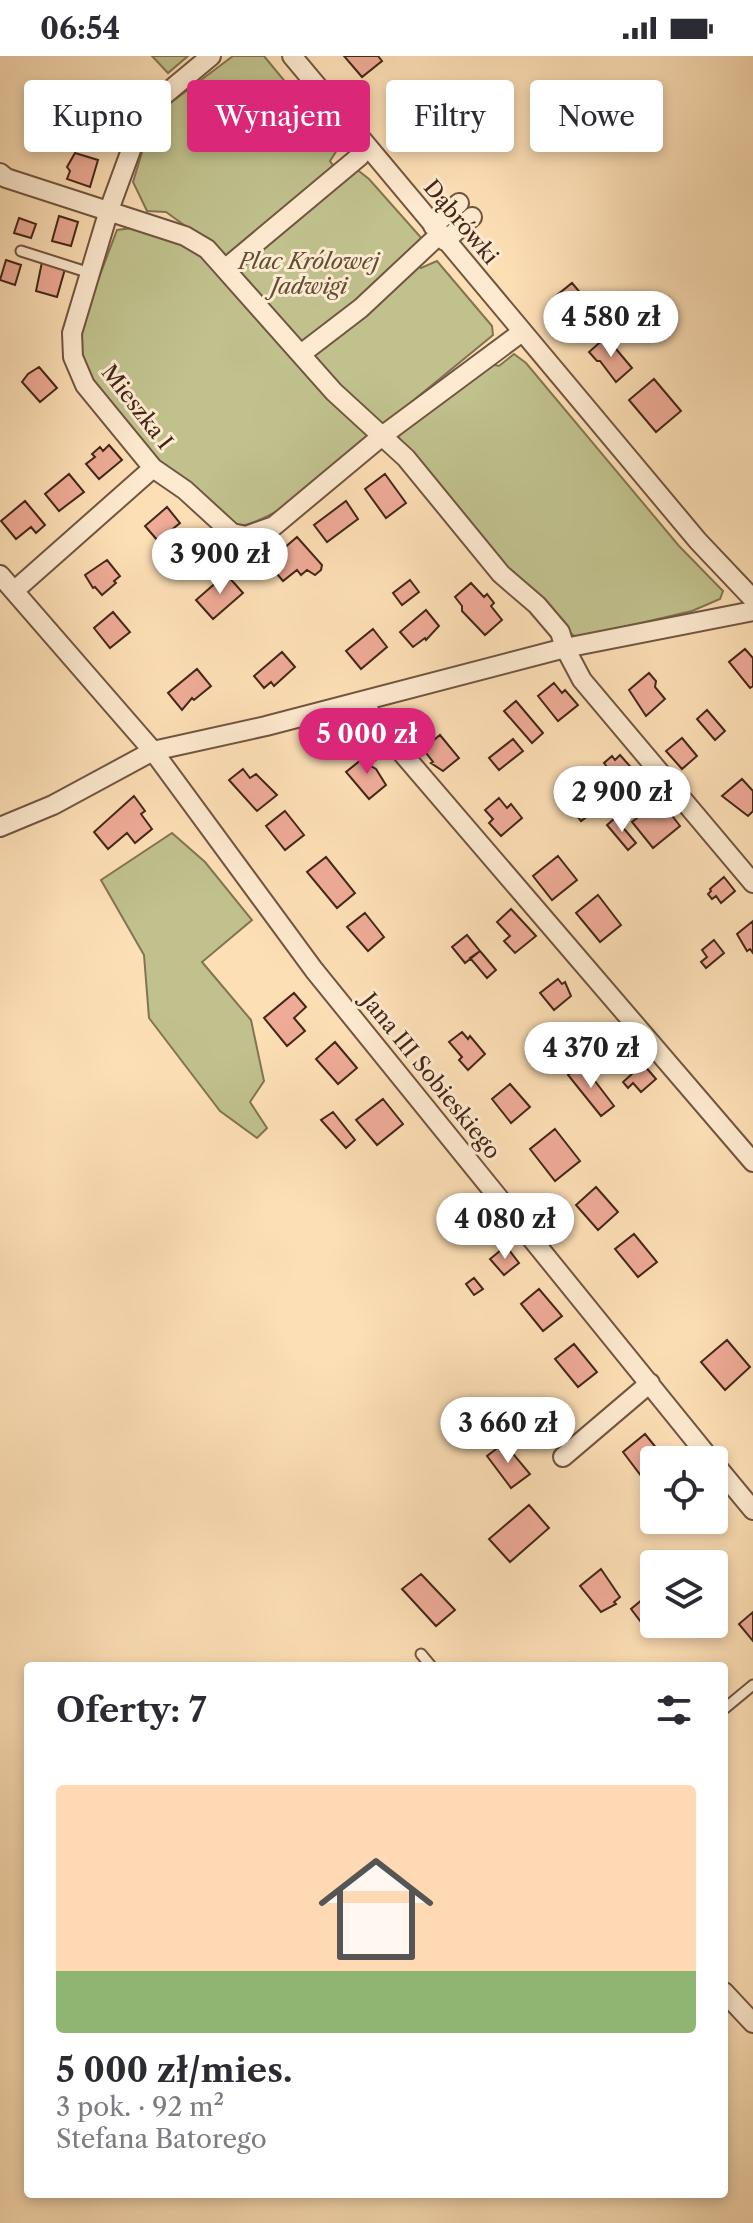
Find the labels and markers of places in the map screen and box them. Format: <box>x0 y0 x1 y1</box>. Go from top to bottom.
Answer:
pin: 4 580 zł <box>528 291 694 359</box>
pin: 3 900 zł <box>137 528 303 596</box>
pin: 5 000 zł <box>284 708 450 776</box>
pin: 2 900 zł <box>539 766 705 834</box>
pin: 4 370 zł <box>508 1022 674 1090</box>
pin: 4 080 zł <box>422 1193 588 1261</box>
pin: 3 660 zł <box>425 1397 591 1465</box>

